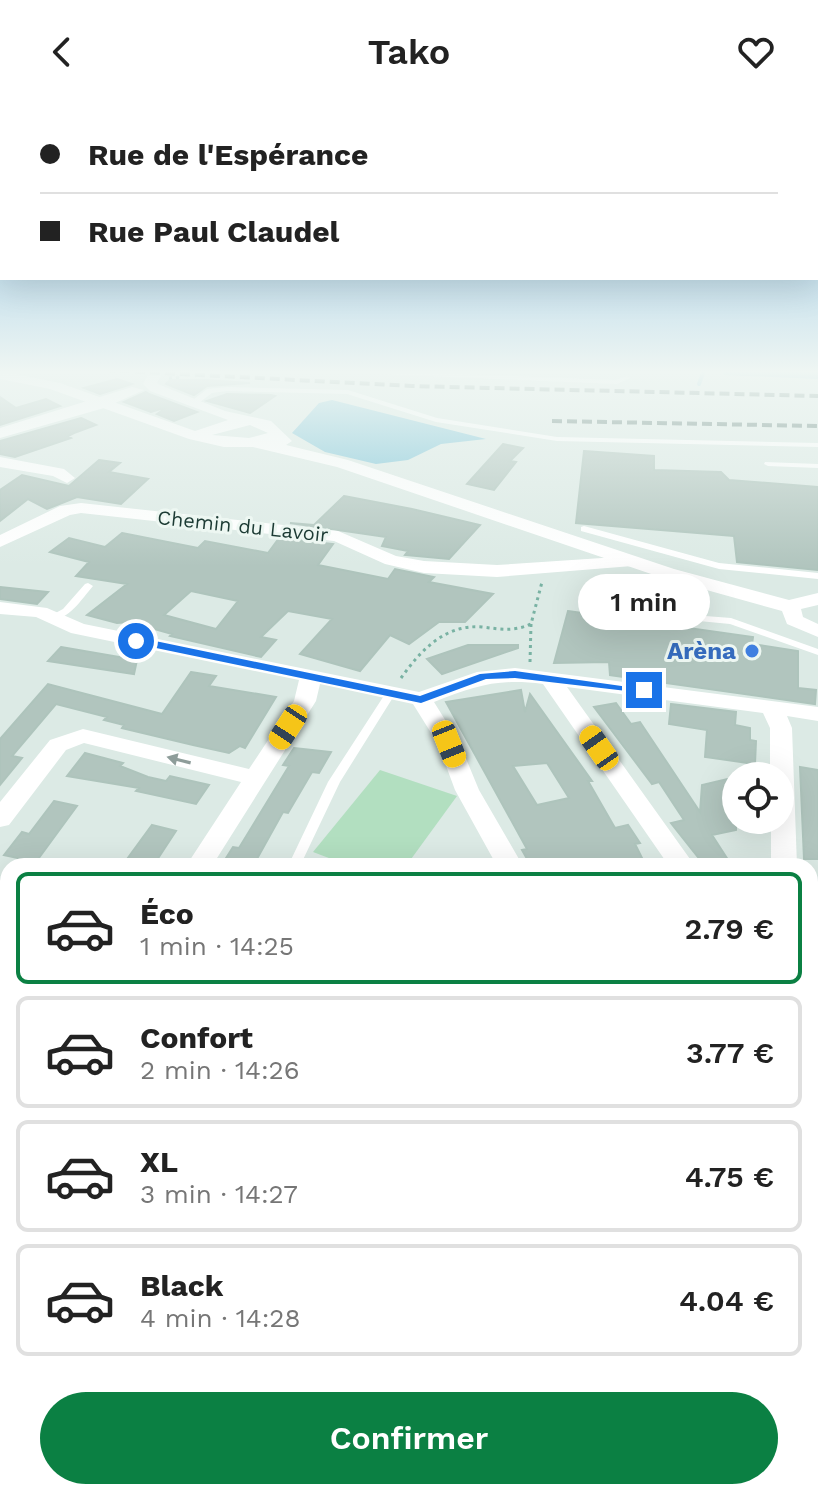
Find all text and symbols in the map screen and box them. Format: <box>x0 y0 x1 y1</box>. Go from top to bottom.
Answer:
icon: back <box>40 30 84 74</box>
icon: heart <box>734 30 778 74</box>
text: Tako <box>368 31 450 73</box>
text: Rue de l'Espérance <box>88 137 369 172</box>
text: Rue Paul Claudel <box>88 214 339 249</box>
street label: Chemin du Lavoir <box>156 505 330 547</box>
callout: 1 min <box>578 574 710 630</box>
text: 1 min <box>611 587 677 617</box>
route start <box>118 623 154 659</box>
place label: Arèna <box>667 637 736 665</box>
marker: Arèna <box>743 642 761 660</box>
route end <box>626 672 662 708</box>
car <box>265 700 311 754</box>
car <box>429 717 469 771</box>
car <box>575 721 623 775</box>
one-way arrow <box>167 753 192 765</box>
map controls <box>722 762 794 834</box>
button: locate <box>722 762 794 834</box>
icon: car <box>44 892 116 964</box>
text: Éco <box>140 896 194 931</box>
text: 2.79 € <box>684 911 774 946</box>
text: 1 min · 14:25 <box>140 931 294 961</box>
icon: car <box>44 1016 116 1088</box>
text: Confort <box>140 1020 253 1055</box>
text: 3.77 € <box>686 1035 774 1070</box>
text: 2 min · 14:26 <box>140 1055 300 1085</box>
icon: car <box>44 1140 116 1212</box>
text: XL <box>140 1144 178 1179</box>
text: 4.75 € <box>685 1159 774 1194</box>
text: 3 min · 14:27 <box>140 1179 298 1209</box>
icon: car <box>44 1264 116 1336</box>
text: Black <box>140 1268 224 1303</box>
text: 4.04 € <box>679 1283 774 1318</box>
text: 4 min · 14:28 <box>140 1303 301 1333</box>
button: Confirmer <box>40 1392 778 1484</box>

